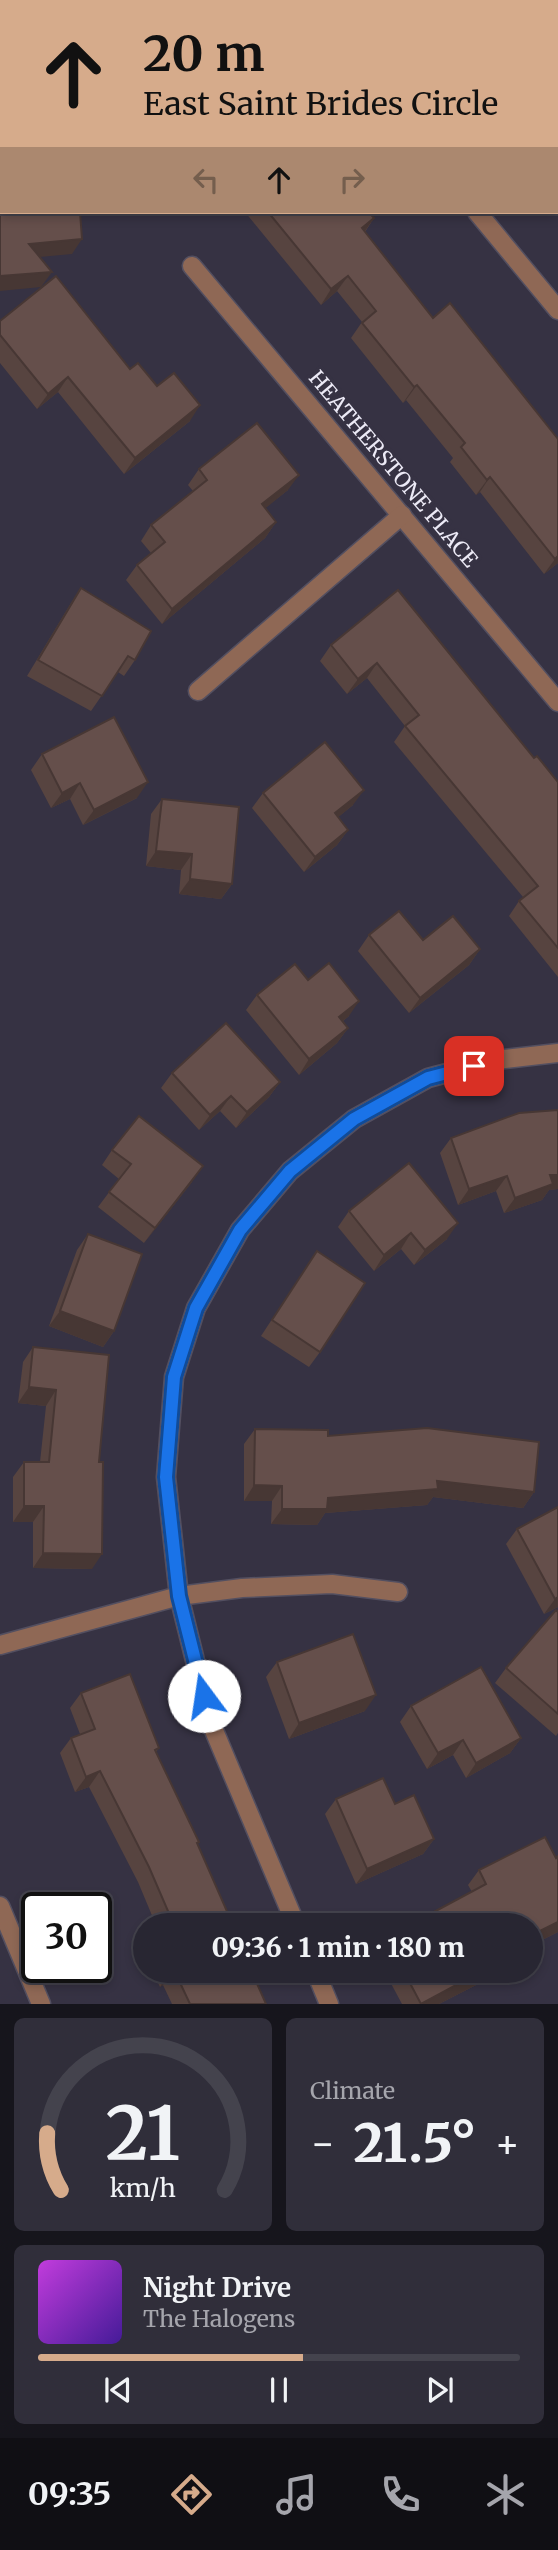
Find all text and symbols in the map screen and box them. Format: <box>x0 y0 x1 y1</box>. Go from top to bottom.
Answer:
text: 20 m <box>143 23 264 84</box>
icon: ahead <box>28 28 119 119</box>
text: East Saint Brides Circle <box>143 84 498 124</box>
icon: left <box>187 161 225 199</box>
icon: ahead <box>260 161 298 199</box>
icon: right <box>333 161 371 199</box>
street label: HEATHERSTONE PLACE <box>303 365 484 573</box>
pin <box>444 1036 504 1096</box>
icon: arrive <box>455 1047 493 1085</box>
position arrow <box>167 1659 241 1733</box>
speed limit sign: 30 <box>21 1892 112 1983</box>
text: 09:36 · 1 min · 180 m <box>212 1931 464 1964</box>
text: Climate <box>310 2076 395 2105</box>
text: 21 <box>106 2089 180 2181</box>
text: 21.5° <box>354 2111 476 2176</box>
text: − <box>310 2120 335 2167</box>
text: + <box>495 2120 520 2167</box>
text: km/h <box>110 2172 176 2204</box>
text: Night Drive <box>143 2271 291 2304</box>
text: The Halogens <box>143 2304 295 2333</box>
icon: previous <box>99 2371 137 2409</box>
icon: pause <box>260 2371 298 2409</box>
icon: next <box>421 2371 459 2409</box>
icon: directions <box>167 2470 216 2519</box>
icon: music <box>272 2470 321 2519</box>
icon: phone <box>376 2470 425 2519</box>
icon: climate <box>481 2470 530 2519</box>
text: 09:35 <box>28 2474 111 2514</box>

